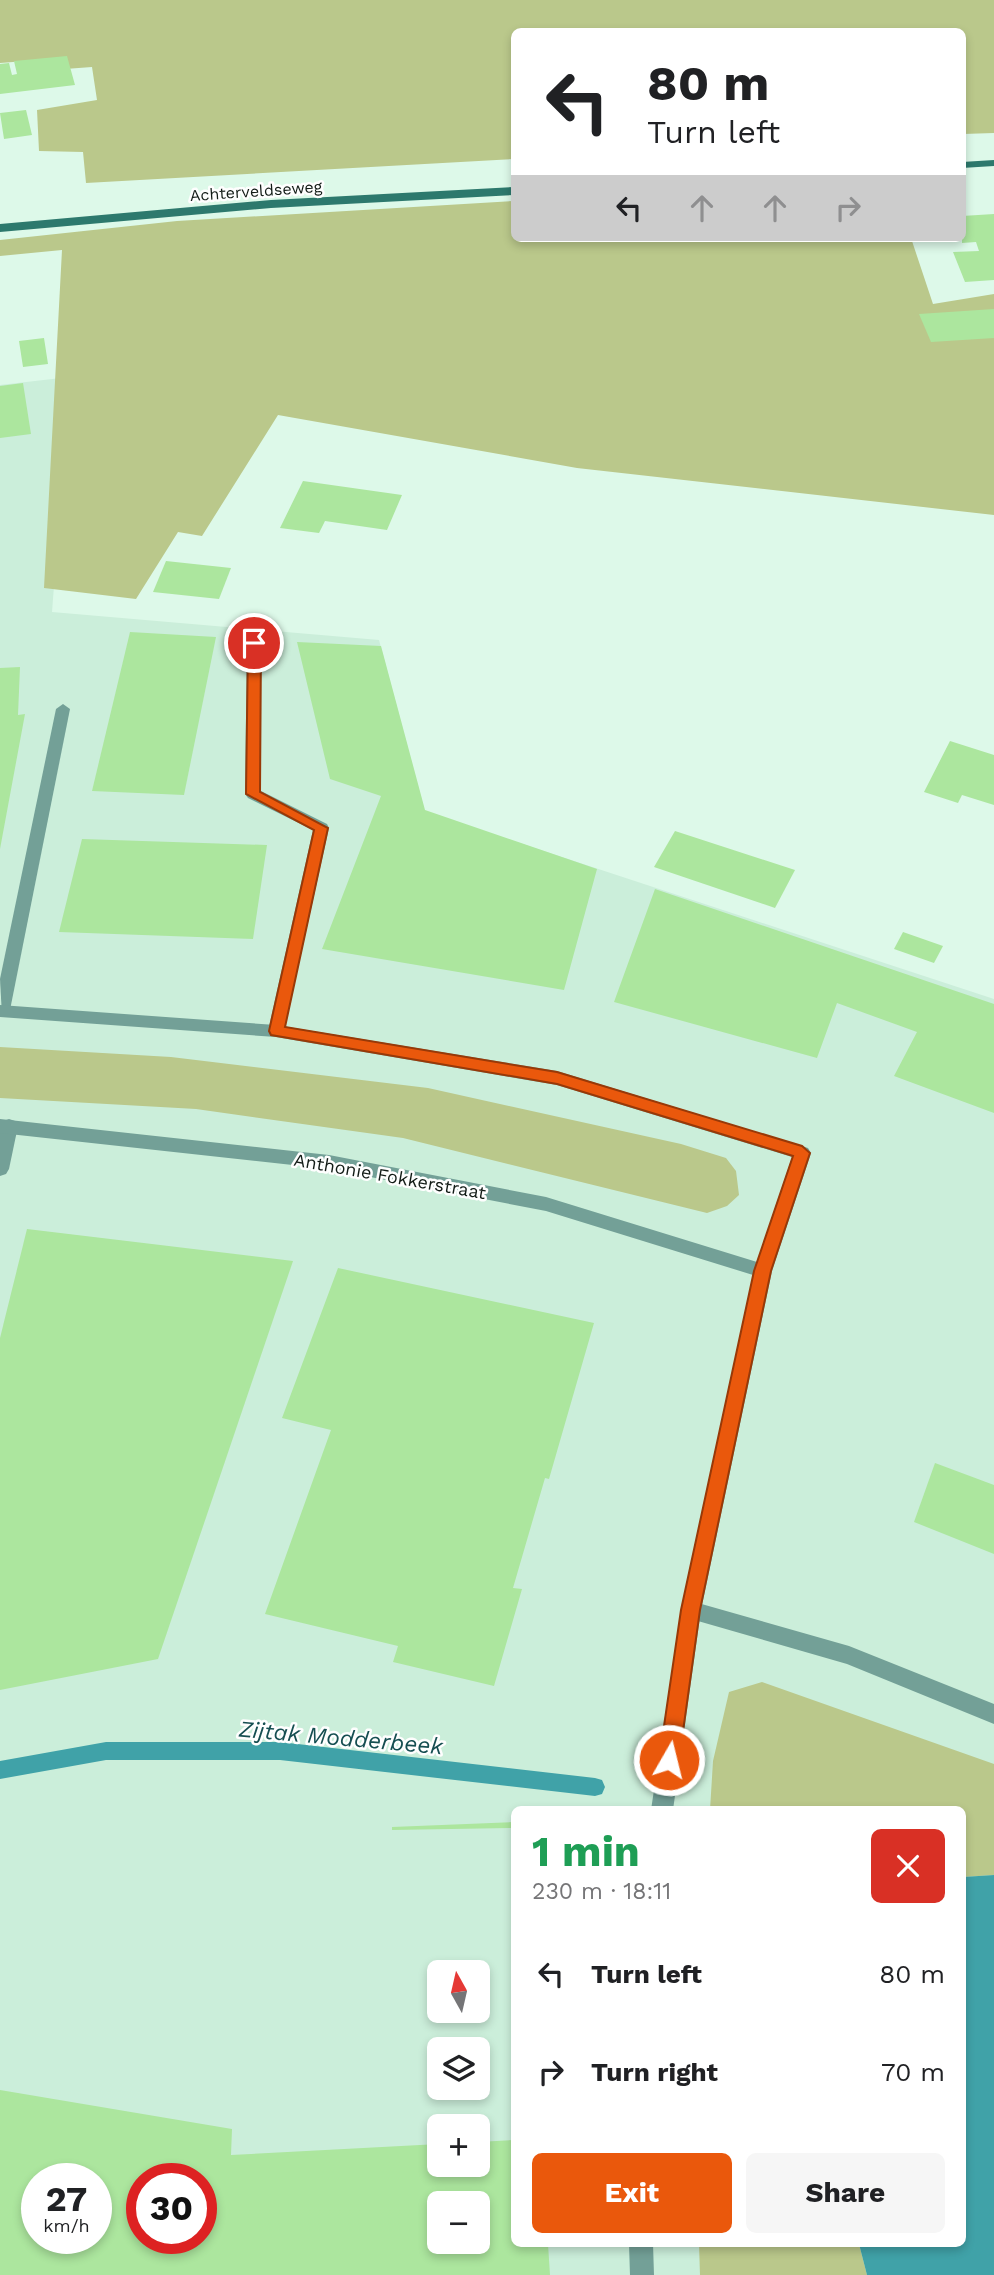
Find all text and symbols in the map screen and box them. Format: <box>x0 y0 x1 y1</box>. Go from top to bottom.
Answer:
text: 80 m <box>647 54 769 112</box>
icon: left <box>532 56 623 147</box>
text: Turn left <box>647 113 780 151</box>
street label: Achterveldseweg <box>189 177 323 205</box>
icon: left <box>610 189 648 227</box>
icon: ahead <box>683 189 721 227</box>
icon: ahead <box>756 189 794 227</box>
icon: right <box>829 189 867 227</box>
pin <box>224 613 284 673</box>
icon: arrive <box>235 624 273 662</box>
street label: Anthonie Fokkerstraat <box>292 1149 488 1203</box>
water label: Zijtak Modderbeek <box>237 1716 446 1760</box>
position arrow <box>632 1723 706 1797</box>
text: 1 min <box>532 1827 640 1876</box>
button: close <box>871 1829 945 1903</box>
text: 230 m · 18:11 <box>532 1878 671 1905</box>
icon: left <box>532 1955 570 1993</box>
text: Turn left <box>591 1959 702 1989</box>
text: 80 m <box>879 1959 945 1989</box>
north arrow <box>427 1960 490 2023</box>
map controls <box>427 1960 490 2254</box>
button: layers <box>427 2037 490 2100</box>
icon: right <box>532 2053 570 2091</box>
text: Turn right <box>591 2057 718 2087</box>
text: 70 m <box>881 2057 945 2087</box>
button: + <box>427 2114 490 2177</box>
button: Exit <box>532 2153 732 2233</box>
button: Share <box>746 2153 945 2233</box>
speed limit sign: 30 <box>126 2163 217 2254</box>
text: 27 <box>46 2178 87 2220</box>
button: − <box>427 2191 490 2254</box>
text: km/h <box>43 2215 90 2236</box>

